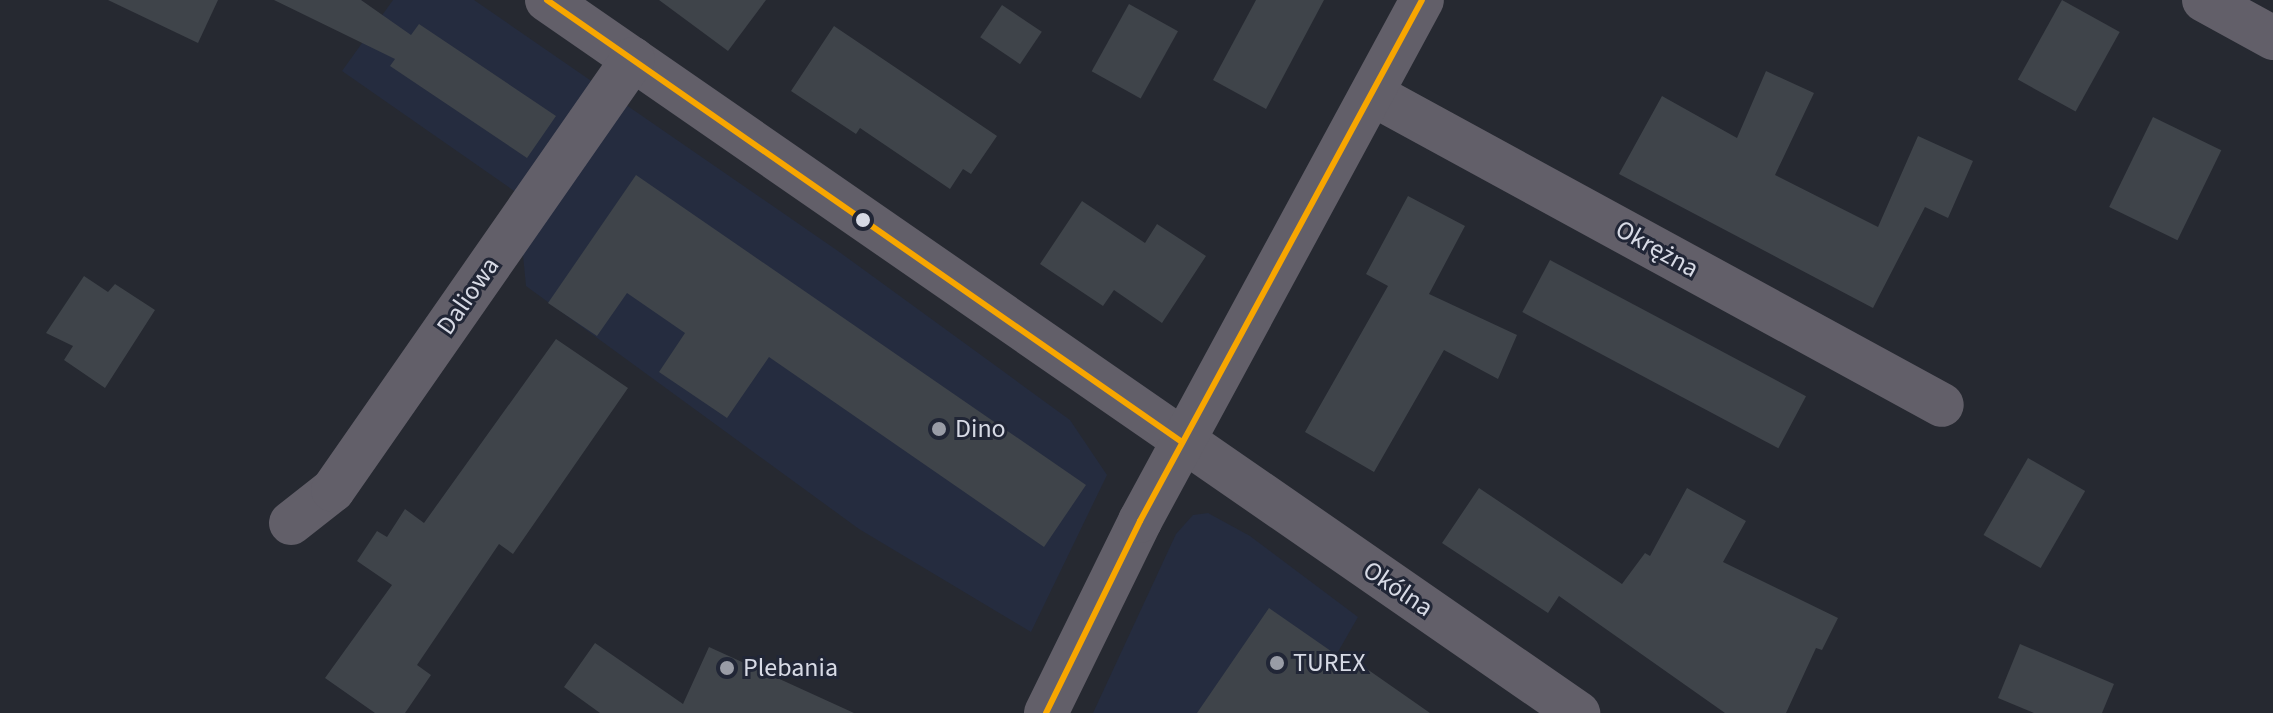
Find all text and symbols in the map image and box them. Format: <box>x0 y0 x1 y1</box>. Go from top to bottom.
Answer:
unlabelled marker <box>855 212 871 228</box>
street label: Okrężna <box>1610 213 1704 285</box>
street label: Daliowa <box>430 251 506 341</box>
place label: Dino <box>955 413 1006 445</box>
marker: Dino <box>930 420 948 438</box>
street label: Okólna <box>1357 554 1439 624</box>
place label: TUREX <box>1293 647 1366 679</box>
place label: Plebania <box>743 652 838 684</box>
marker: TUREX <box>1268 654 1286 672</box>
marker: Plebania <box>718 659 736 677</box>

